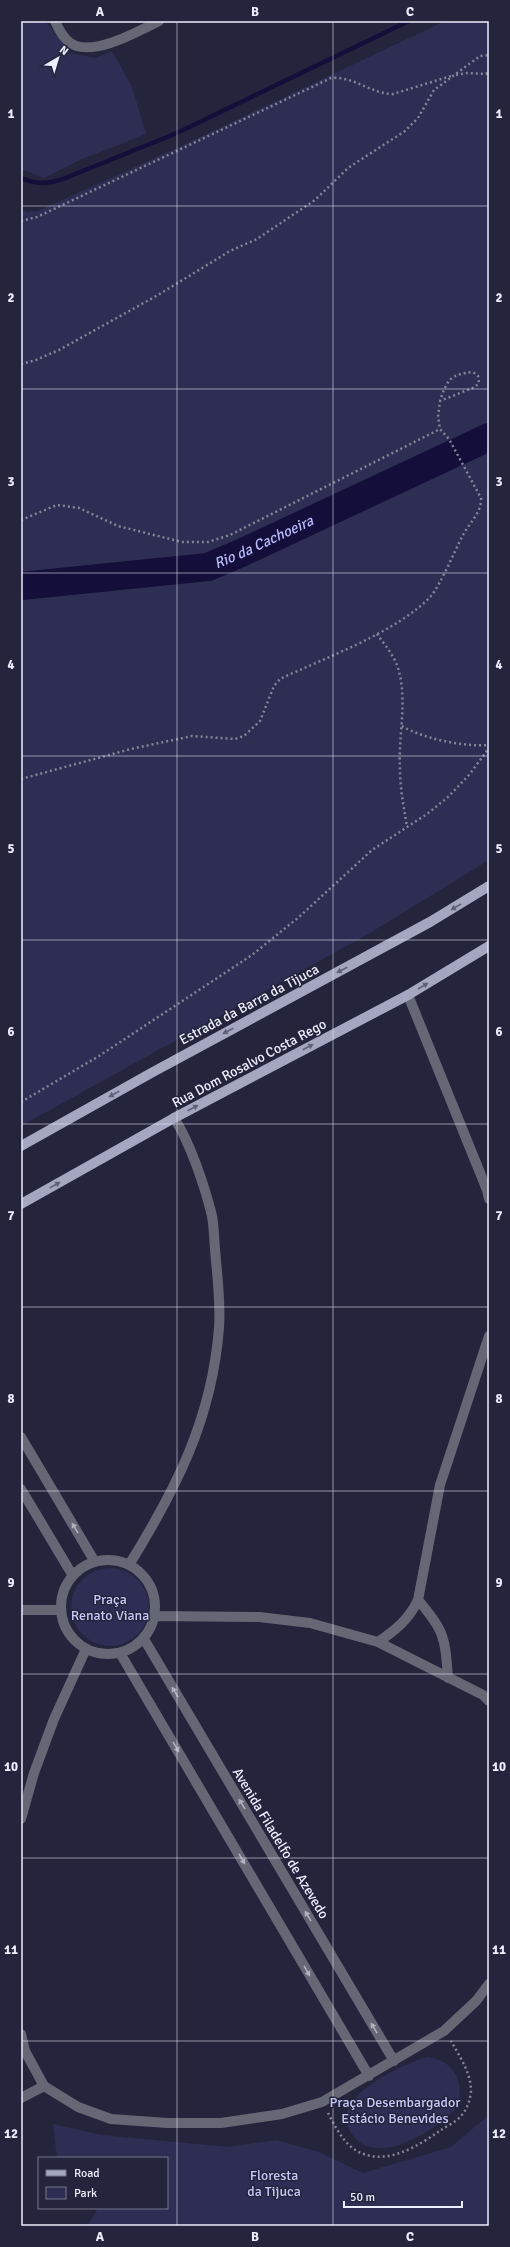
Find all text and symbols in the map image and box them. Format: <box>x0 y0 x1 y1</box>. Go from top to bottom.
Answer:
text: A <box>96 4 105 20</box>
text: B <box>251 4 259 20</box>
text: C <box>406 4 414 20</box>
north arrow <box>38 38 78 78</box>
text: N <box>57 43 71 58</box>
text: 1 <box>7 106 15 122</box>
text: 1 <box>495 106 503 122</box>
text: 2 <box>7 290 15 306</box>
text: 2 <box>495 290 503 306</box>
text: 3 <box>7 474 15 490</box>
text: 3 <box>495 474 503 490</box>
water label: Rio da Cachoeira <box>211 511 317 572</box>
text: 4 <box>7 657 15 673</box>
text: 4 <box>495 657 503 673</box>
text: 5 <box>7 841 15 857</box>
text: 5 <box>495 841 503 857</box>
one-way arrow <box>450 903 462 910</box>
street label: Estrada da Barra da Tijuca <box>177 960 322 1048</box>
one-way arrow <box>336 966 348 973</box>
one-way arrow <box>417 982 429 989</box>
street label: Rua Dom Rosalvo Costa Rego <box>169 1015 329 1111</box>
text: 6 <box>7 1024 15 1040</box>
text: 6 <box>495 1024 503 1040</box>
one-way arrow <box>222 1028 234 1035</box>
one-way arrow <box>302 1044 314 1050</box>
one-way arrow <box>108 1090 120 1097</box>
one-way arrow <box>187 1105 199 1111</box>
one-way arrow <box>49 1181 61 1188</box>
text: 7 <box>7 1208 15 1224</box>
text: 7 <box>495 1208 503 1224</box>
text: 8 <box>7 1391 15 1407</box>
text: 8 <box>495 1391 503 1407</box>
one-way arrow <box>72 1522 79 1534</box>
text: 9 <box>7 1575 15 1591</box>
text: 9 <box>495 1575 503 1591</box>
park label: Praça Renato Viana <box>71 1591 149 1624</box>
one-way arrow <box>172 1686 179 1698</box>
one-way arrow <box>172 1741 179 1753</box>
text: 10 <box>4 1759 18 1775</box>
text: 10 <box>492 1759 506 1775</box>
street label: Avenida Filadelfo de Azevedo <box>229 1765 332 1922</box>
one-way arrow <box>238 1798 245 1810</box>
one-way arrow <box>238 1853 245 1865</box>
one-way arrow <box>304 1911 312 1921</box>
text: 11 <box>4 1942 18 1958</box>
text: 11 <box>492 1942 506 1958</box>
one-way arrow <box>304 1965 311 1977</box>
one-way arrow <box>371 2022 378 2034</box>
park label: Praça Desembargador Estácio Benevides <box>330 2094 461 2127</box>
text: 12 <box>4 2126 18 2142</box>
text: 12 <box>492 2126 506 2142</box>
legend <box>38 2157 168 2209</box>
text: Road <box>74 2166 100 2181</box>
park label: Floresta da Tijuca <box>247 2167 301 2200</box>
scale bar <box>344 2183 462 2209</box>
text: Park <box>74 2186 97 2201</box>
text: 50 m <box>350 2190 375 2205</box>
text: A <box>96 2229 105 2245</box>
text: B <box>251 2229 259 2245</box>
text: C <box>406 2229 414 2245</box>

